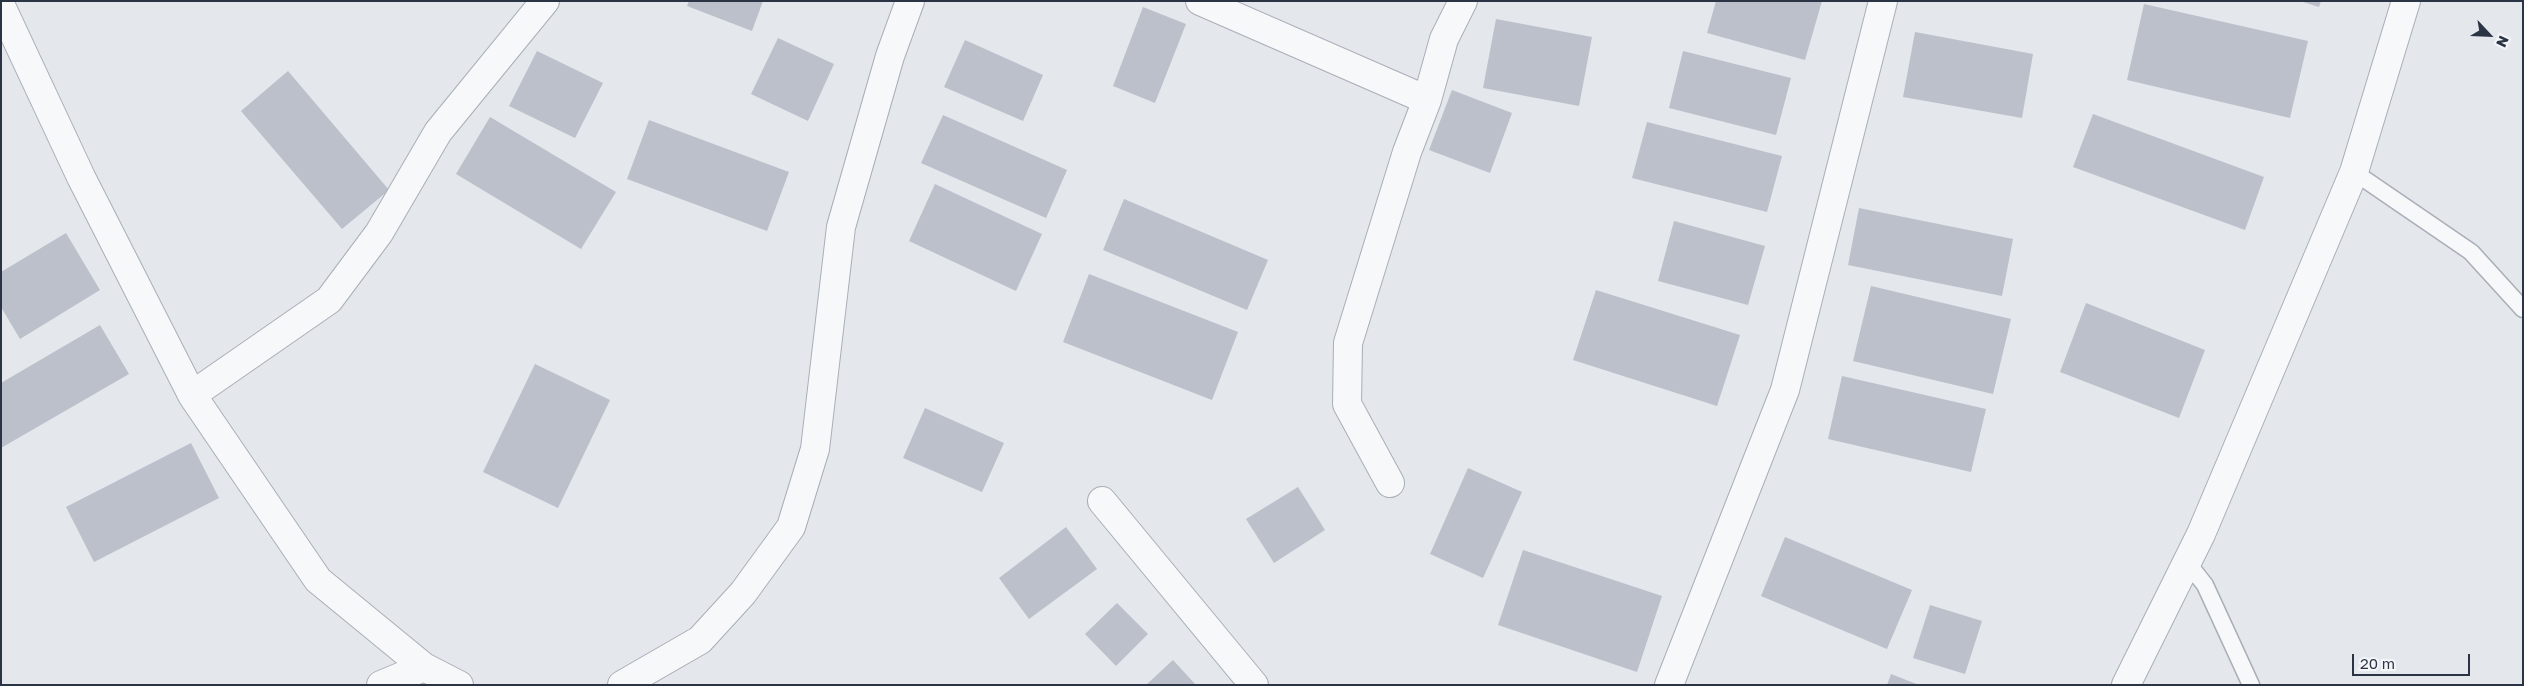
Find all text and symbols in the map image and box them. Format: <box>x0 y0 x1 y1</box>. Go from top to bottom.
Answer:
north arrow <box>2464 10 2514 60</box>
text: N <box>2493 33 2513 50</box>
scale bar <box>2354 644 2472 676</box>
text: 20 m <box>2360 654 2395 672</box>

